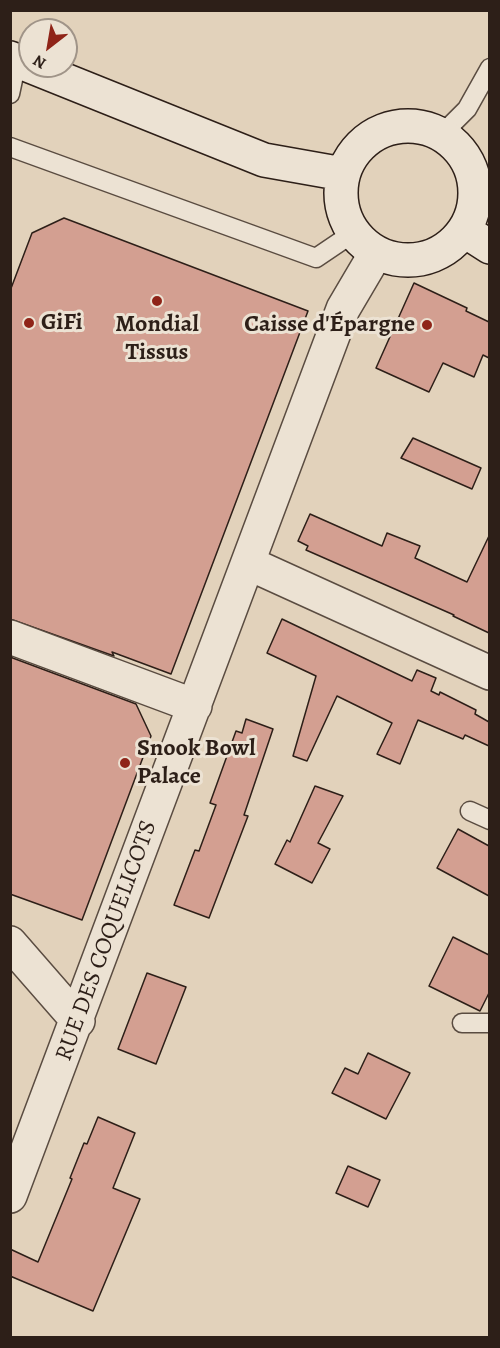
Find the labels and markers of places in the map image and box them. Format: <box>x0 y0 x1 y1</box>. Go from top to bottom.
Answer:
marker: Mondial Tissus <box>150 294 164 308</box>
place label: GiFi <box>41 309 82 337</box>
place label: Mondial Tissus <box>115 311 199 367</box>
place label: Caisse d'Épargne <box>244 311 415 339</box>
marker: GiFi <box>22 316 36 330</box>
marker: Caisse d'Épargne <box>420 318 434 332</box>
place label: Snook Bowl Palace <box>137 735 256 791</box>
marker: Snook Bowl Palace <box>118 756 132 770</box>

